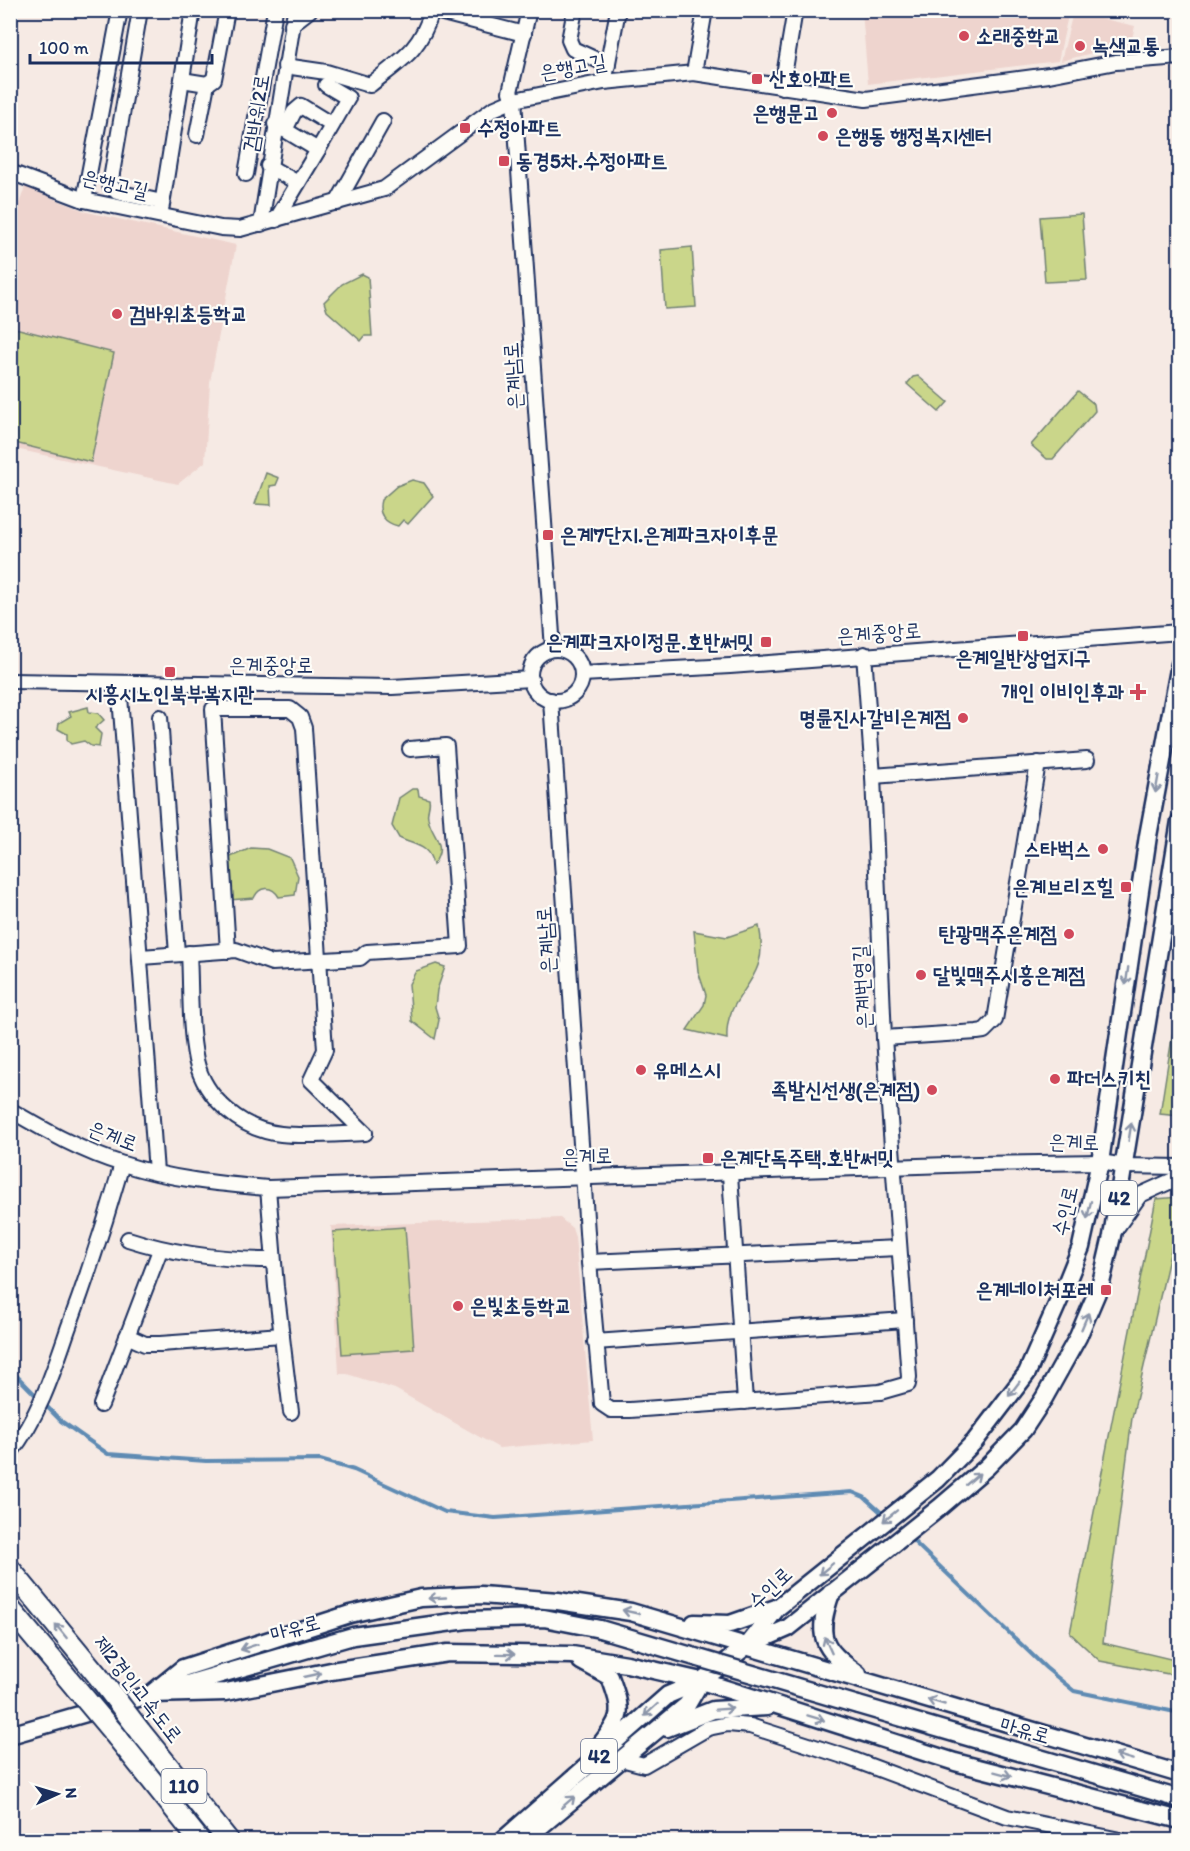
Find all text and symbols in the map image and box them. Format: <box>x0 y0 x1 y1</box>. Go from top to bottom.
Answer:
place label: 소래중학교 <box>976 23 1061 48</box>
scale bar <box>30 27 212 65</box>
marker: 소래중학교 <box>957 29 971 43</box>
place label: 녹색교통 <box>1092 33 1160 58</box>
text: 100 m <box>39 37 89 59</box>
marker: 녹색교통 <box>1073 39 1087 53</box>
street label: 은행고길 <box>537 48 608 85</box>
place label: 산호아파트 <box>769 66 854 91</box>
street label: 검바위2로 <box>237 72 274 154</box>
marker: 산호아파트 <box>750 72 764 86</box>
place label: 은행문고 <box>752 100 820 125</box>
marker: 은행문고 <box>825 106 839 120</box>
place label: 수정아파트 <box>477 115 562 140</box>
marker: 수정아파트 <box>458 121 472 135</box>
place label: 은행동 행정복지센터 <box>835 123 992 148</box>
marker: 은행동 행정복지센터 <box>816 129 830 143</box>
place label: 동경5차.수정아파트 <box>516 148 667 173</box>
marker: 동경5차.수정아파트 <box>497 154 511 168</box>
street label: 은행고길 <box>79 164 151 203</box>
place label: 검바위초등학교 <box>129 301 247 326</box>
marker: 검바위초등학교 <box>110 307 124 321</box>
street label: 은계남로 <box>498 341 527 411</box>
place label: 은계7단지.은계파크자이후문 <box>560 522 778 547</box>
marker: 은계7단지.은계파크자이후문 <box>541 528 555 542</box>
street label: 은계중앙로 <box>836 617 922 648</box>
place label: 은계파크자이정문.호반써밋 <box>546 629 754 654</box>
marker: 은계일반상업지구 <box>1016 629 1030 643</box>
marker: 은계파크자이정문.호반써밋 <box>759 635 773 649</box>
place label: 은계일반상업지구 <box>955 645 1091 670</box>
street label: 은계중앙로 <box>229 652 313 677</box>
marker: 시흥시노인북부복지관 <box>163 665 177 679</box>
place label: 개인 이비인후과 <box>1001 679 1124 704</box>
place label: 시흥시노인북부복지관 <box>86 681 255 706</box>
marker: 개인 이비인후과 <box>1129 683 1147 701</box>
place label: 명륜진사갈비은계점 <box>799 705 951 730</box>
marker: 명륜진사갈비은계점 <box>956 711 970 725</box>
one-way arrow <box>1151 773 1162 793</box>
place label: 스타벅스 <box>1023 836 1091 861</box>
marker: 스타벅스 <box>1096 842 1110 856</box>
place label: 은계브리즈힐 <box>1013 874 1115 899</box>
marker: 은계브리즈힐 <box>1119 880 1133 894</box>
street label: 은계남로 <box>531 905 560 975</box>
place label: 탄광맥주은계점 <box>939 921 1057 946</box>
marker: 탄광맥주은계점 <box>1062 927 1076 941</box>
street label: 은계번영길 <box>847 944 876 1030</box>
place label: 달빛맥주시흥은계점 <box>933 962 1085 987</box>
one-way arrow <box>1121 966 1132 986</box>
marker: 달빛맥주시흥은계점 <box>914 968 928 982</box>
place label: 유메스시 <box>653 1057 721 1082</box>
marker: 유메스시 <box>634 1063 648 1077</box>
place label: 파더스키친 <box>1067 1066 1152 1091</box>
marker: 파더스키친 <box>1048 1072 1062 1086</box>
place label: 족발신선생(은계점) <box>771 1077 920 1103</box>
marker: 족발신선생(은계점) <box>925 1083 939 1097</box>
street label: 은계로 <box>85 1115 141 1156</box>
one-way arrow <box>1125 1123 1136 1143</box>
street label: 은계로 <box>1048 1129 1100 1154</box>
street label: 은계로 <box>561 1143 613 1168</box>
place label: 은계단독주택.호반써밋 <box>720 1145 894 1170</box>
marker: 은계단독주택.호반써밋 <box>701 1151 715 1165</box>
road number: 42 <box>1101 1181 1137 1215</box>
street label: 수인로 <box>1047 1183 1082 1238</box>
one-way arrow <box>1083 1201 1095 1220</box>
place label: 은계네이처포레 <box>976 1277 1094 1302</box>
marker: 은계네이처포레 <box>1099 1283 1113 1297</box>
place label: 은빛초등학교 <box>470 1293 571 1318</box>
marker: 은빛초등학교 <box>451 1299 465 1313</box>
one-way arrow <box>1079 1313 1091 1331</box>
one-way arrow <box>1008 1381 1021 1397</box>
one-way arrow <box>965 1472 980 1486</box>
one-way arrow <box>883 1510 899 1523</box>
street label: 수인로 <box>743 1561 797 1614</box>
one-way arrow <box>818 1562 834 1575</box>
one-way arrow <box>428 1592 448 1603</box>
one-way arrow <box>622 1606 641 1618</box>
street label: 마유로 <box>267 1609 323 1646</box>
one-way arrow <box>54 1623 67 1639</box>
street label: 제2경인고속도로 <box>89 1630 188 1747</box>
one-way arrow <box>822 1637 833 1655</box>
one-way arrow <box>240 1642 259 1653</box>
one-way arrow <box>495 1648 515 1660</box>
one-way arrow <box>302 1669 322 1680</box>
one-way arrow <box>927 1696 946 1707</box>
one-way arrow <box>644 1703 659 1717</box>
one-way arrow <box>714 1704 734 1715</box>
street label: 마유로 <box>997 1711 1053 1749</box>
one-way arrow <box>806 1713 825 1724</box>
road number: 42 <box>581 1739 617 1773</box>
one-way arrow <box>1115 1751 1134 1762</box>
north arrow <box>27 1764 87 1824</box>
road number: 110 <box>162 1769 207 1803</box>
one-way arrow <box>993 1769 1012 1780</box>
text: N <box>62 1787 81 1799</box>
one-way arrow <box>560 1795 575 1809</box>

